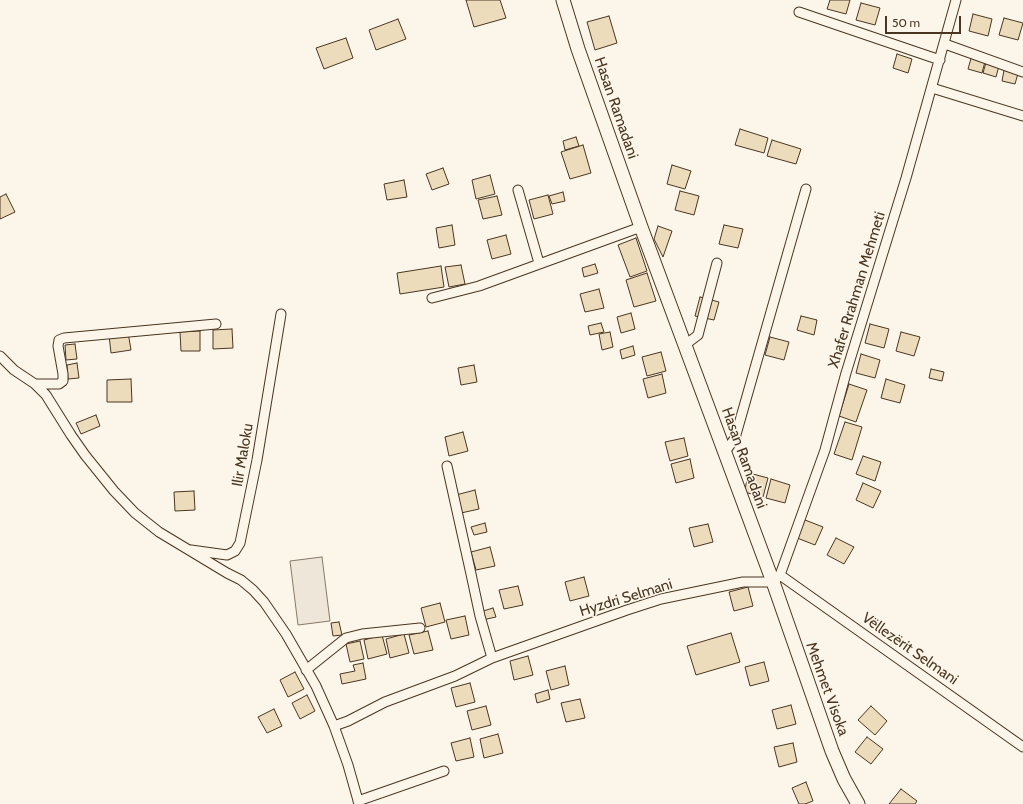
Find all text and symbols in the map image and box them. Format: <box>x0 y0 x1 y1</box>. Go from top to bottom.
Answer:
scale bar <box>887 8 963 34</box>
text: 50 m <box>892 15 920 30</box>
street label: Hasan Ramadani <box>590 55 642 161</box>
street label: Xhafer Rrahman Mehmeti <box>825 210 889 370</box>
street label: Hasan Ramadani <box>717 405 771 511</box>
street label: Ilir Maloku <box>229 422 257 488</box>
street label: Hyzdri Selmani <box>577 575 675 621</box>
street label: Vëllezërit Selmani <box>858 609 962 689</box>
street label: Mehmet Visoka <box>802 640 852 738</box>

